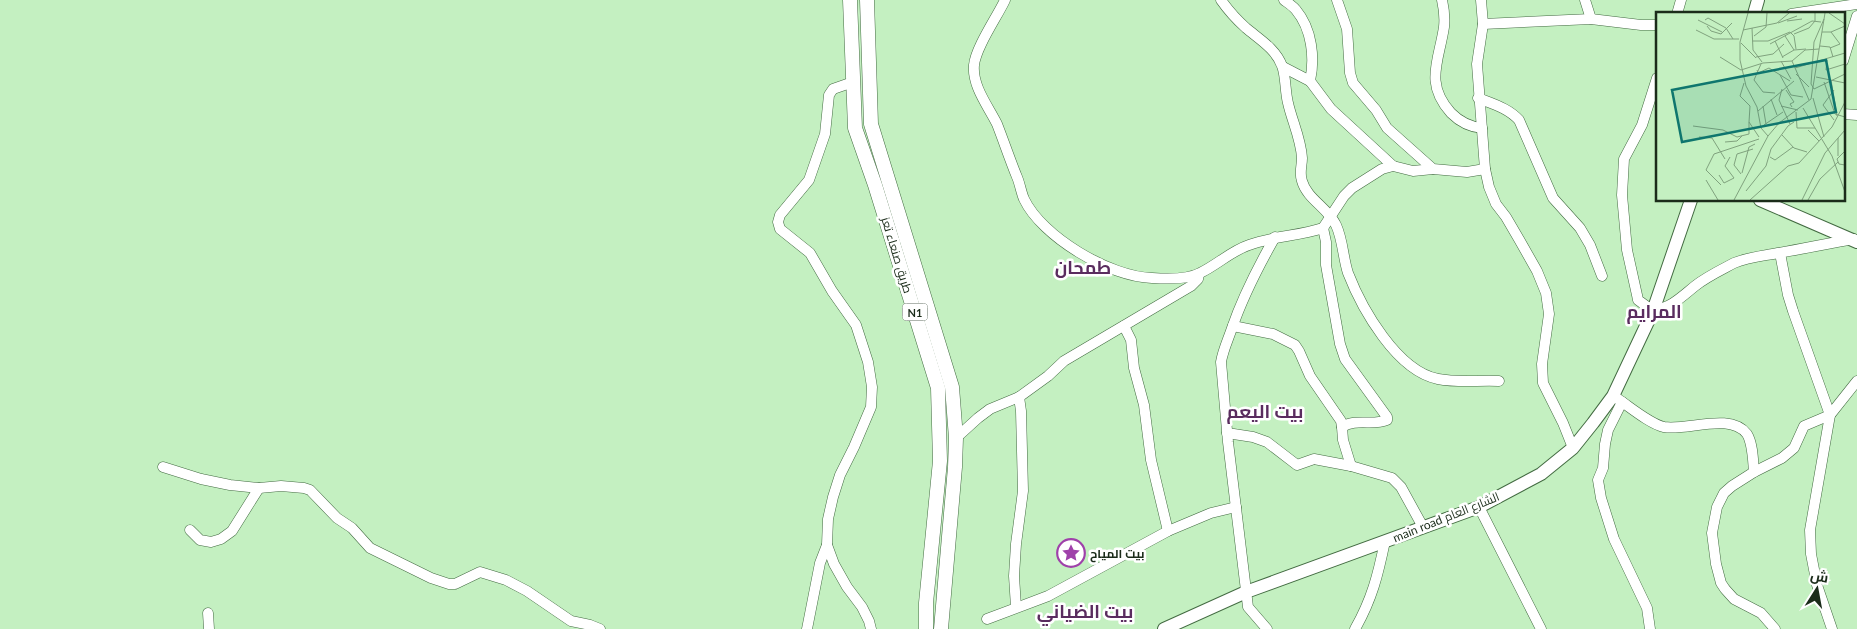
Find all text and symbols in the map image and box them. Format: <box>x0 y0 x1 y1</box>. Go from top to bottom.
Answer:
inset map <box>1656 12 1844 201</box>
street label: طريق صنعاء تعز <box>878 214 916 295</box>
district label: طمحان <box>1055 256 1111 278</box>
district label: المرايم <box>1626 300 1682 324</box>
road number: N1 <box>902 304 928 320</box>
district label: بيت اليعم <box>1227 400 1303 424</box>
street label: main road الشارع العام <box>1391 489 1502 546</box>
place icon: بيت المياح <box>1056 538 1086 568</box>
place label: بيت المياح <box>1090 546 1145 563</box>
north arrow <box>1792 564 1842 614</box>
text: ش <box>1809 566 1830 587</box>
district label: بيت الضياني <box>1037 600 1133 627</box>

